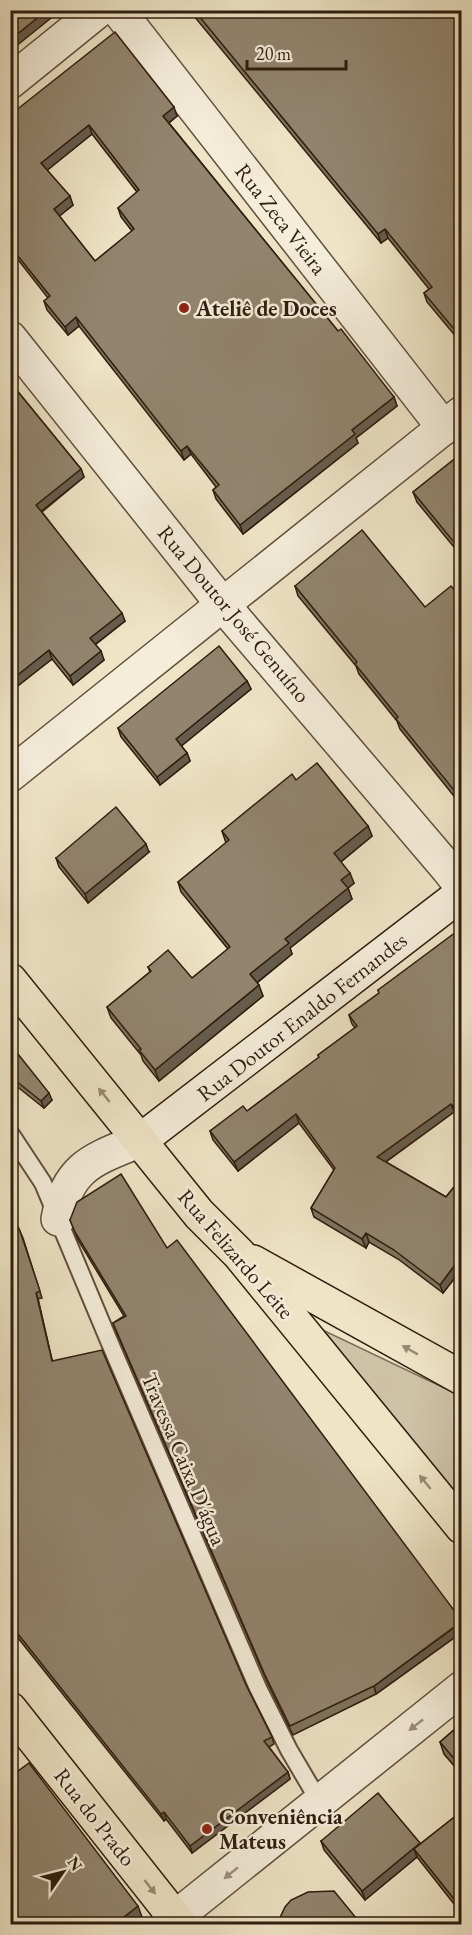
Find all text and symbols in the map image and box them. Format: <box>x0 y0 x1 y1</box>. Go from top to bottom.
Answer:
scale bar <box>247 33 346 71</box>
text: 20 m <box>256 42 291 65</box>
street label: Rua Zeca Vieira <box>228 157 334 281</box>
place label: Ateliê de Doces <box>195 294 337 323</box>
marker: Ateliê de Doces <box>177 301 191 315</box>
street label: Rua Doutor José Genuíno <box>151 519 317 709</box>
street label: Rua Doutor Enaldo Fernandes <box>191 926 413 1108</box>
one-way arrow <box>98 1087 111 1103</box>
street label: Rua Felizardo Leite <box>171 1183 301 1326</box>
one-way arrow <box>402 1345 419 1355</box>
street label: Travessa Caixa D'água <box>134 1368 234 1550</box>
one-way arrow <box>419 1474 431 1489</box>
one-way arrow <box>408 1718 423 1730</box>
street label: Rua do Prado <box>47 1762 143 1872</box>
place label: Conveniência Mateus <box>219 1802 343 1856</box>
marker: Conveniência Mateus <box>200 1822 214 1836</box>
north arrow <box>33 1842 93 1902</box>
text: N <box>63 1852 87 1875</box>
one-way arrow <box>223 1867 239 1880</box>
one-way arrow <box>144 1880 156 1895</box>

